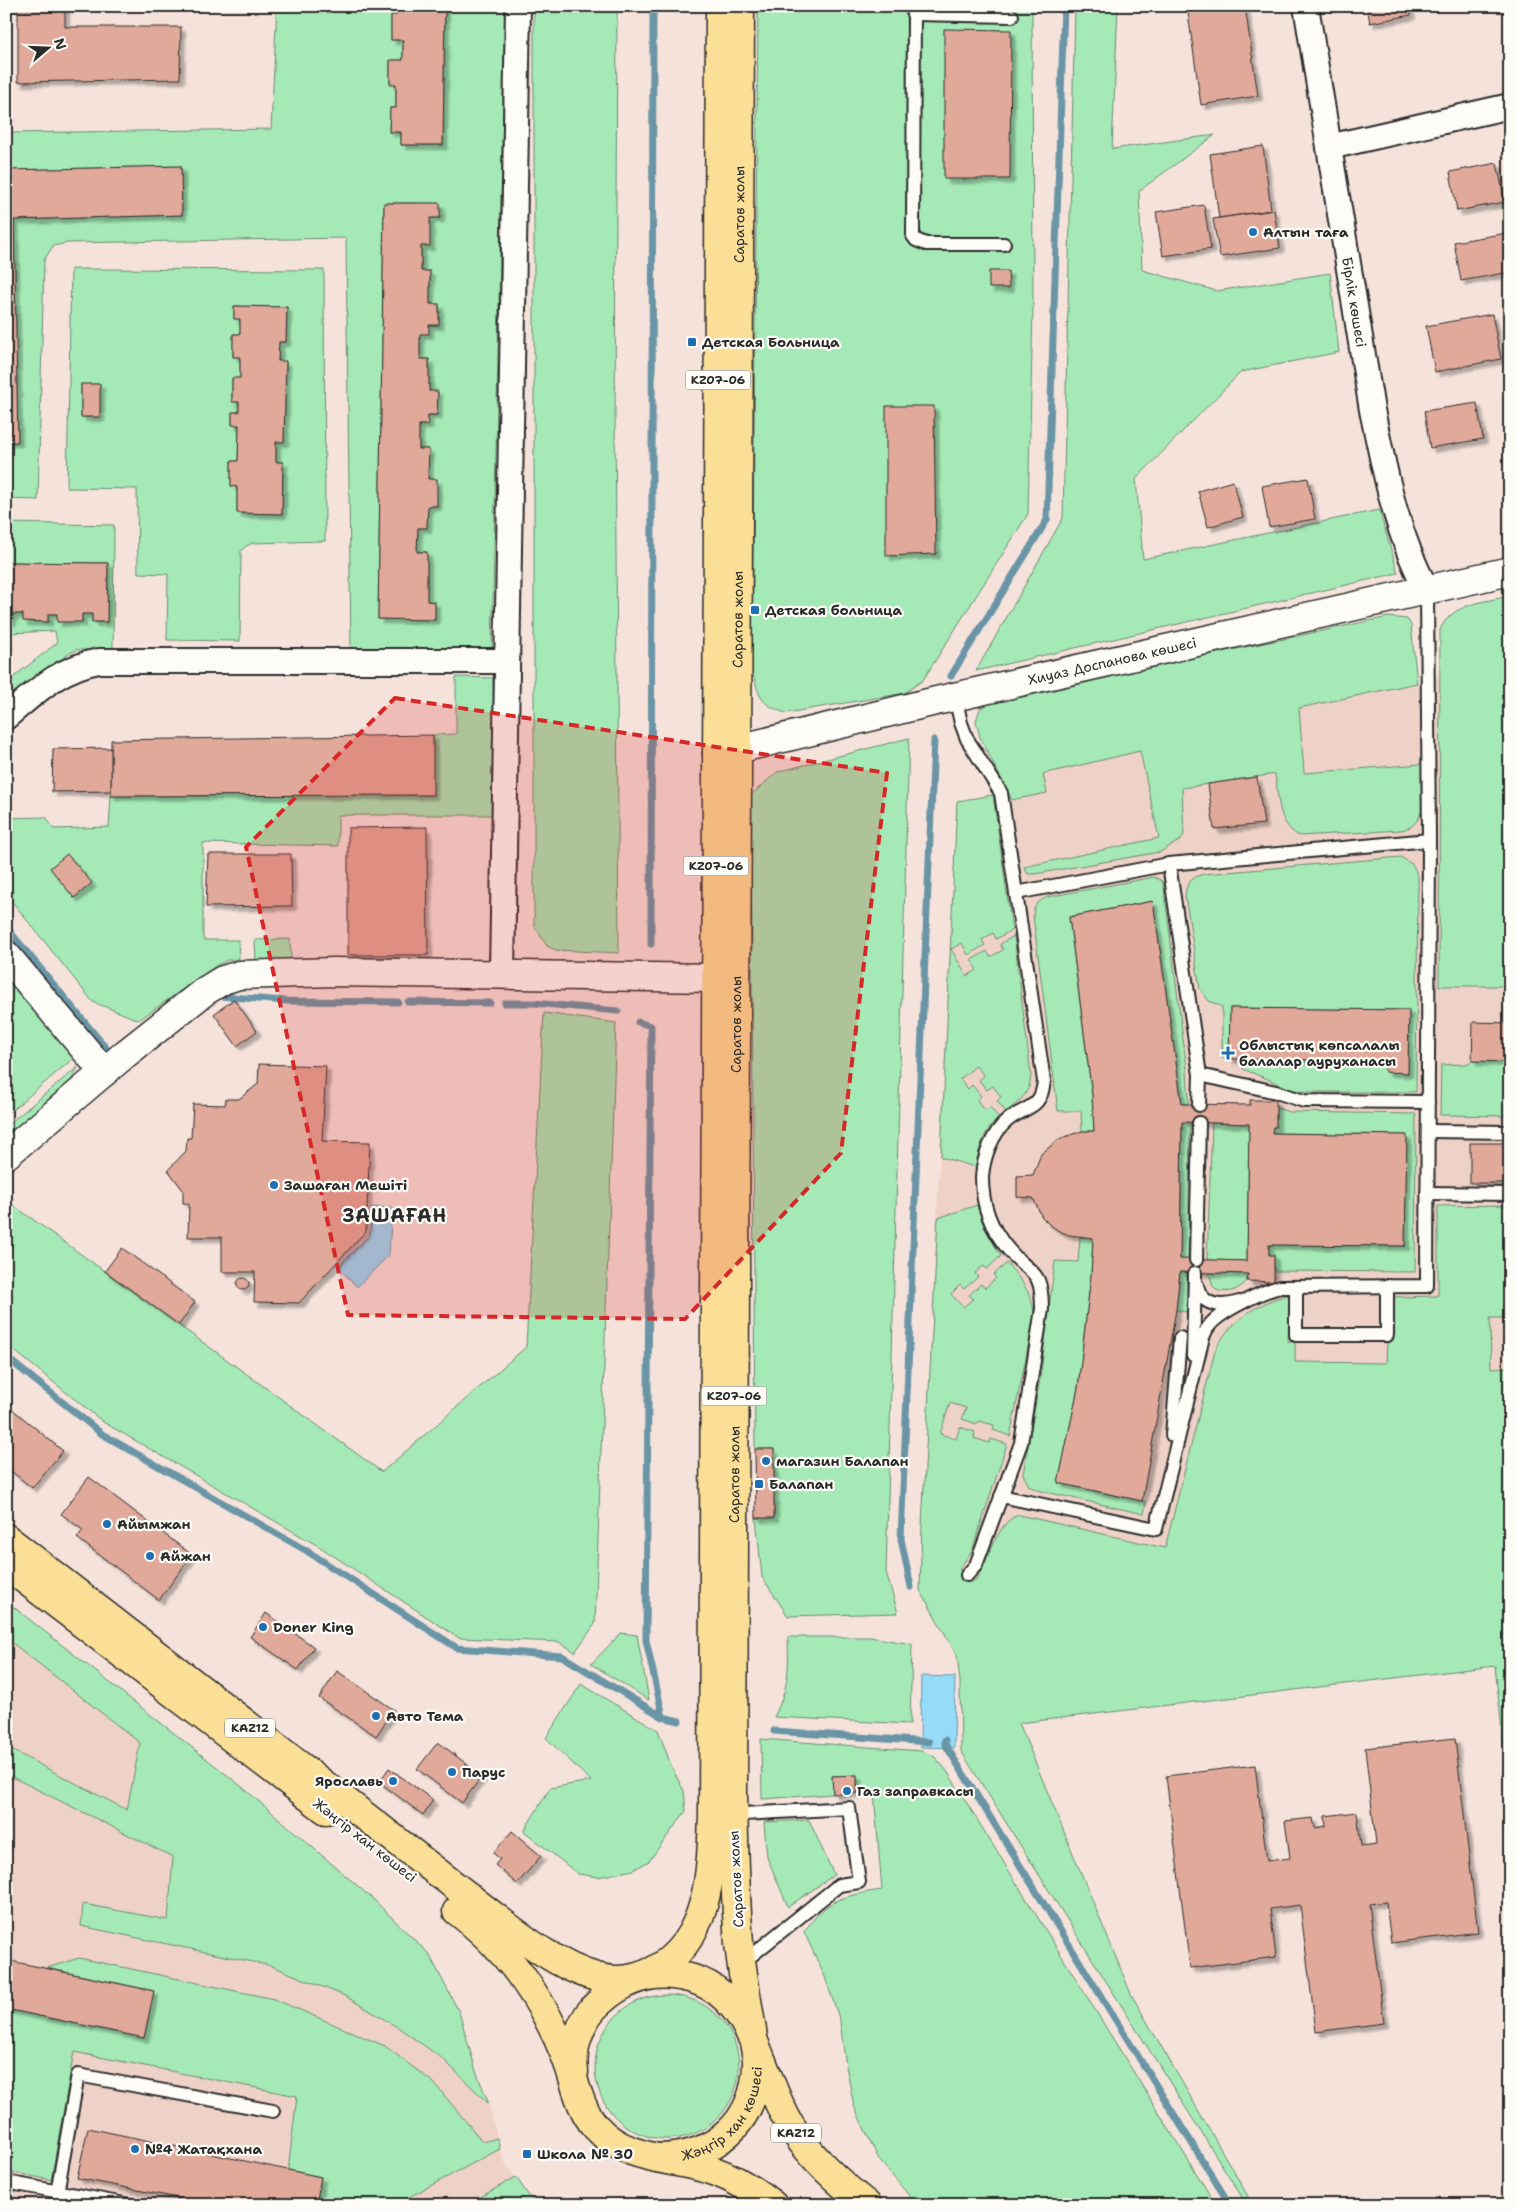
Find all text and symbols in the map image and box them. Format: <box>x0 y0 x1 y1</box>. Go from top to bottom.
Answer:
north arrow <box>22 22 72 72</box>
text: N <box>50 36 71 52</box>
street label: Саратов жолы <box>730 166 748 263</box>
place label: Алтын таға <box>1263 223 1349 241</box>
marker: Алтын таға <box>1247 226 1259 238</box>
street label: Бірлік көшесі <box>1338 256 1371 349</box>
place label: Детская Больница <box>702 333 840 351</box>
marker: Детская Больница <box>686 336 698 348</box>
road number: KZ07-06 <box>686 370 750 390</box>
street label: Саратов жолы <box>728 571 747 668</box>
place label: Детская больница <box>765 601 903 619</box>
marker: Детская больница <box>749 604 761 616</box>
street label: Хиуаз Доспанова көшесі <box>1026 633 1198 689</box>
road number: KZ07-06 <box>684 856 748 876</box>
street label: Саратов жолы <box>727 976 745 1073</box>
place label: Облыстық көпсалалы балалар ауруханасы <box>1239 1036 1400 1070</box>
marker: Облыстық көпсалалы балалар ауруханасы <box>1221 1046 1235 1060</box>
place label: Зашаған Мешіті <box>284 1176 407 1194</box>
marker: Зашаған Мешіті <box>268 1179 280 1191</box>
district label: ЗАШАҒАН <box>343 1203 447 1228</box>
road number: KZ07-06 <box>702 1386 766 1405</box>
street label: Саратов жолы <box>725 1426 743 1523</box>
place label: магазин Балапан <box>776 1452 909 1470</box>
marker: магазин Балапан <box>760 1455 772 1467</box>
place label: Балапан <box>769 1475 833 1493</box>
marker: Балапан <box>753 1478 765 1490</box>
place label: Айымжан <box>117 1515 191 1533</box>
marker: Айымжан <box>101 1518 113 1530</box>
place label: Айжан <box>160 1547 211 1565</box>
marker: Айжан <box>144 1550 156 1562</box>
place label: Doner King <box>273 1618 354 1636</box>
marker: Doner King <box>257 1621 269 1633</box>
place label: Авто Тема <box>386 1707 464 1725</box>
marker: Авто Тема <box>370 1710 382 1722</box>
road number: KAZ12 <box>225 1719 275 1738</box>
place label: Парус <box>462 1763 506 1781</box>
marker: Парус <box>446 1766 458 1778</box>
place label: Ярославь <box>315 1772 383 1790</box>
marker: Ярославь <box>387 1775 399 1787</box>
place label: Газ заправкасы <box>857 1782 974 1800</box>
marker: Газ заправкасы <box>841 1785 853 1797</box>
street label: Жәңгір хан көшесі <box>310 1794 420 1886</box>
street label: Саратов жолы <box>724 1830 748 1928</box>
street label: Жәңгір хан көшесі <box>679 2066 766 2165</box>
road number: KAZ12 <box>771 2124 821 2142</box>
place label: №4 Жатақхана <box>145 2140 262 2158</box>
marker: №4 Жатақхана <box>129 2143 141 2155</box>
place label: Школа № 30 <box>537 2145 633 2163</box>
marker: Школа № 30 <box>521 2148 533 2160</box>

